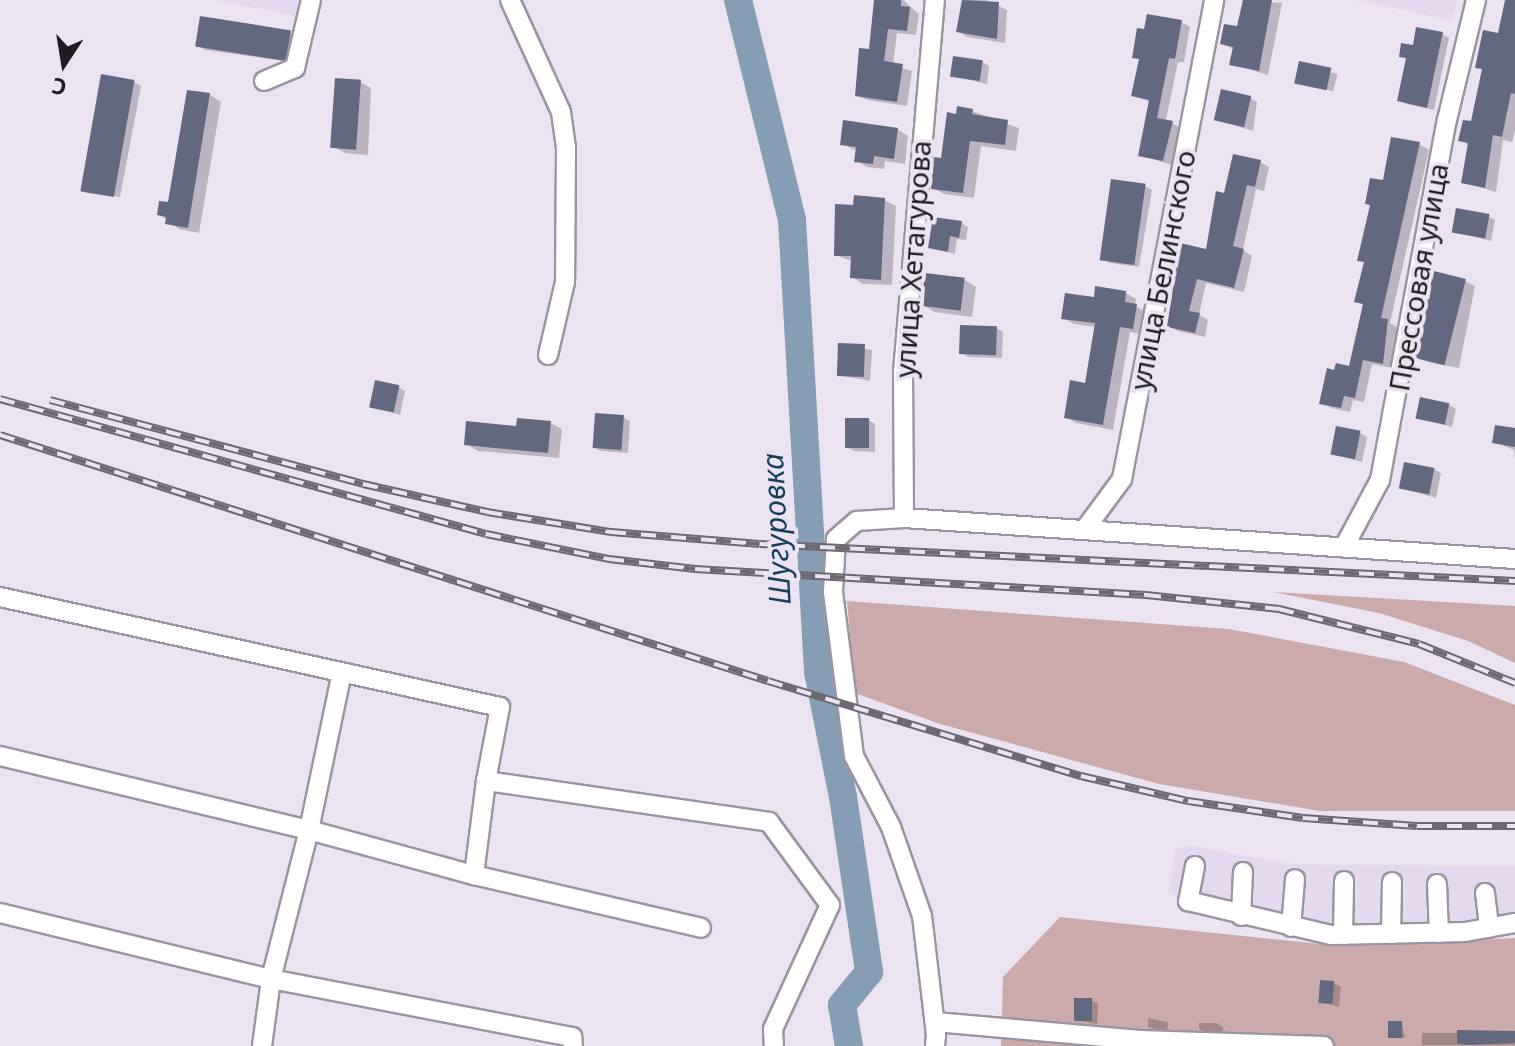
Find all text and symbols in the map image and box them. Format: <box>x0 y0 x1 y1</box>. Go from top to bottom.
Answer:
north arrow <box>24 24 104 104</box>
text: С <box>49 71 69 104</box>
street label: улица Хетагурова <box>887 139 937 379</box>
street label: улица Белинского <box>1122 147 1202 393</box>
street label: Прессовая улица <box>1381 160 1455 394</box>
water label: Шугуровка <box>754 452 798 606</box>

